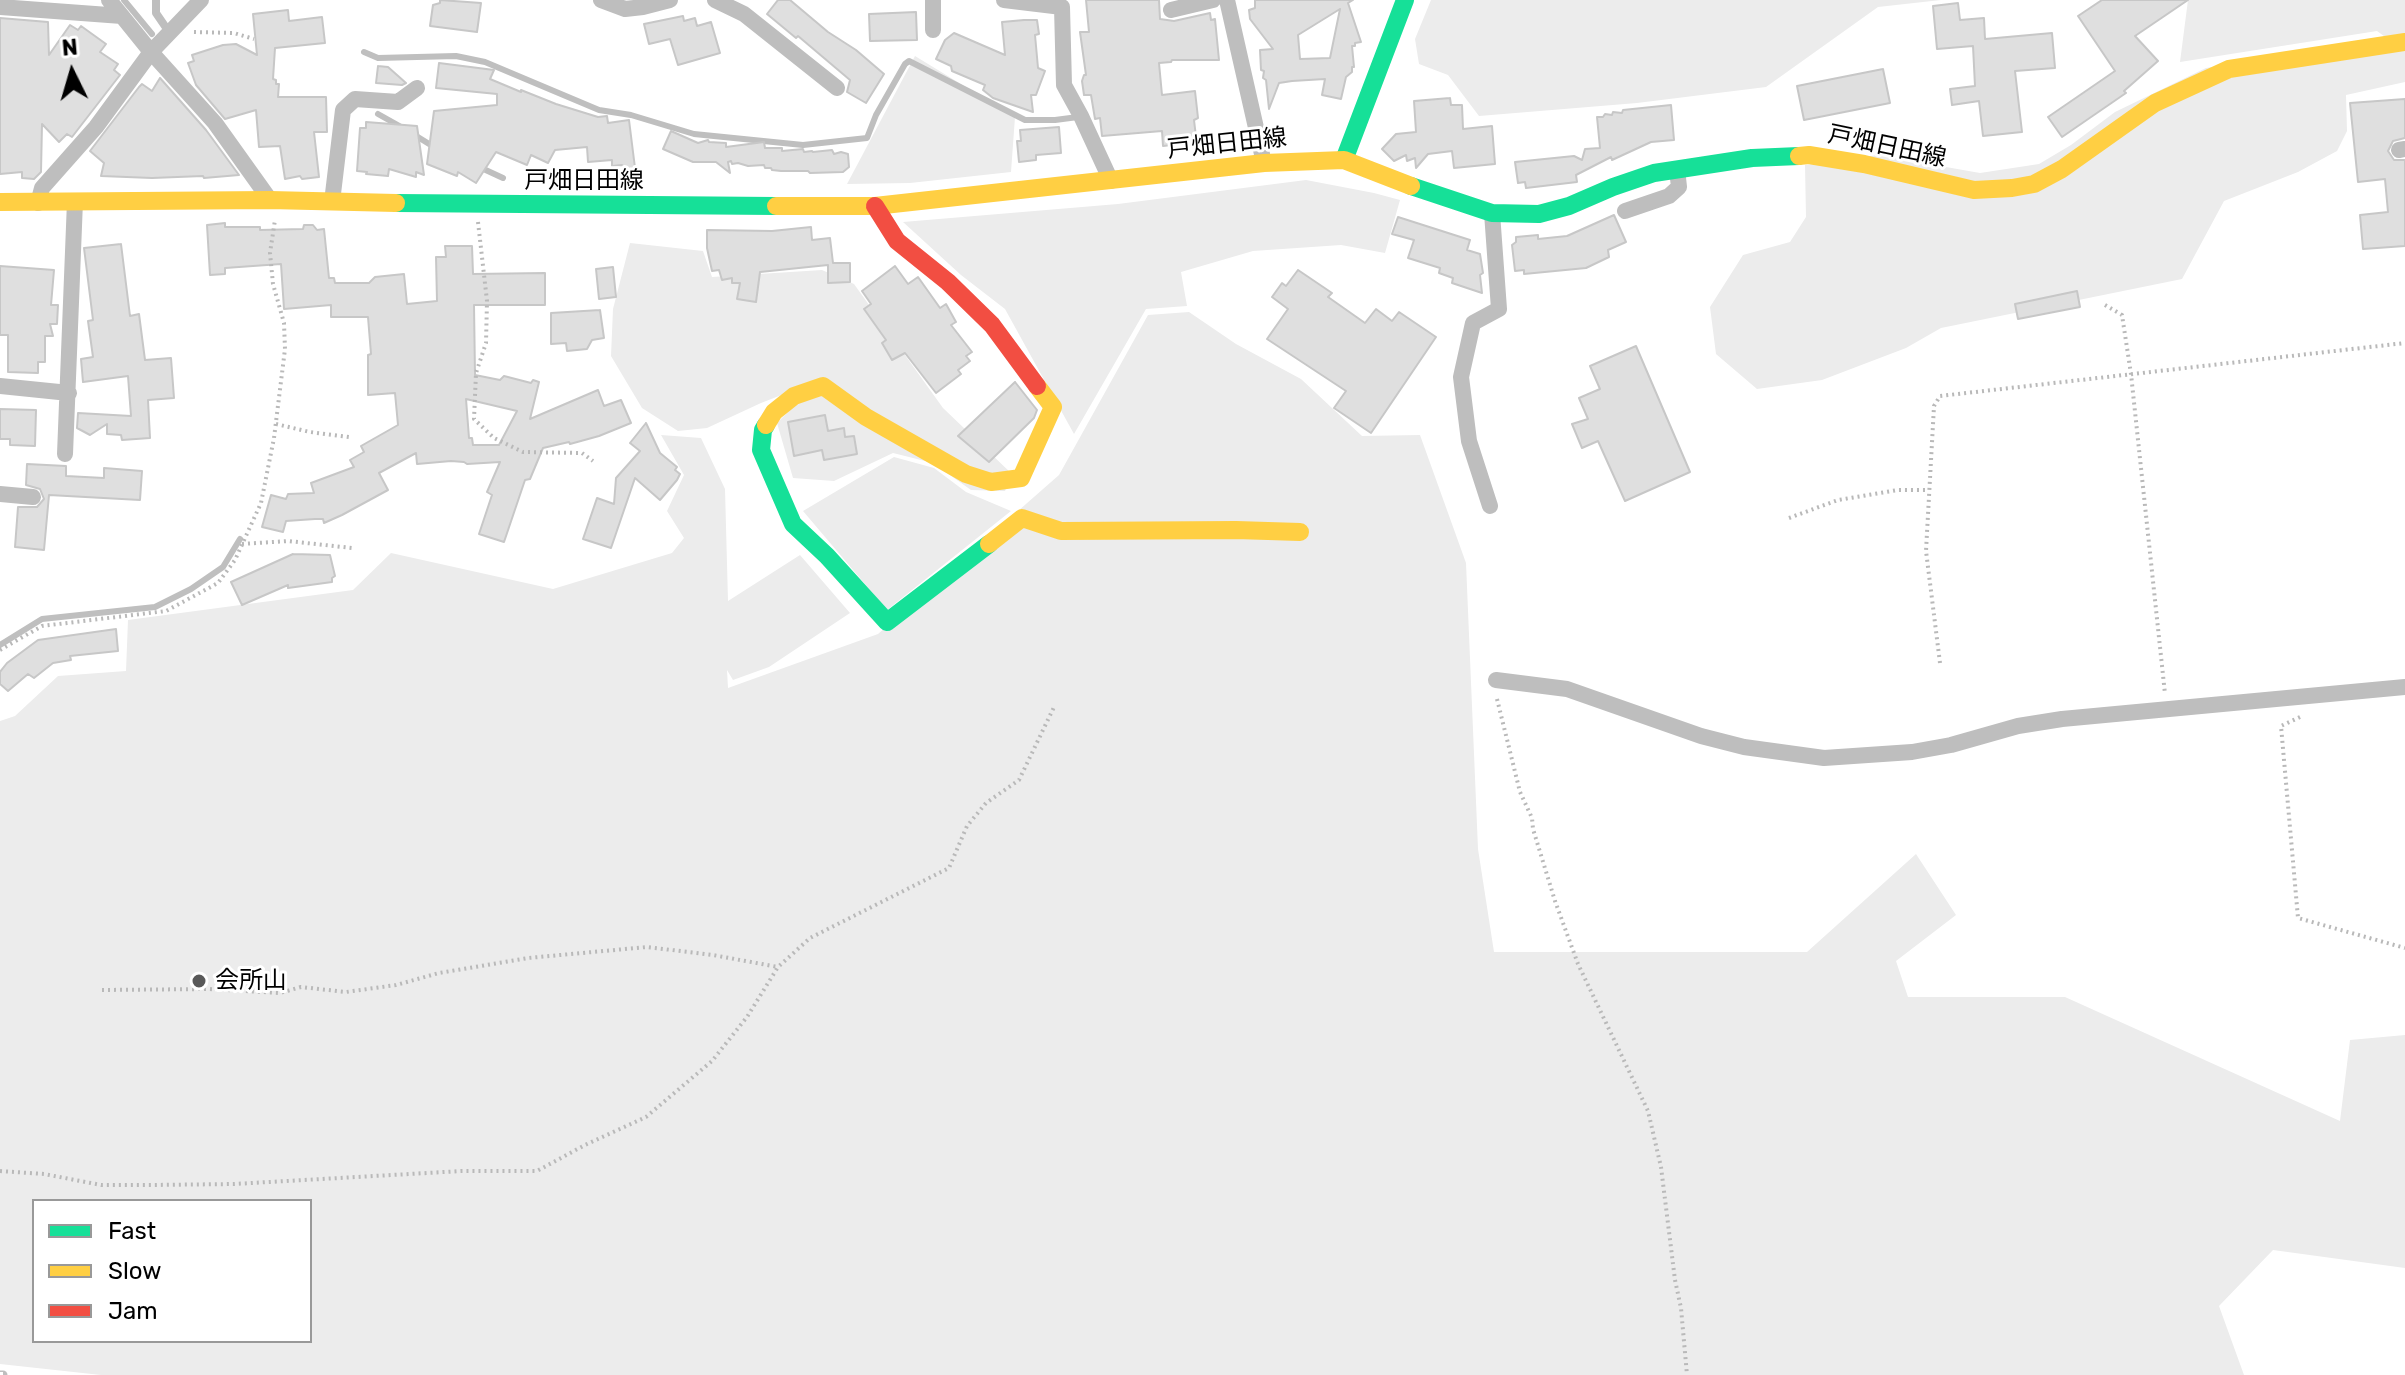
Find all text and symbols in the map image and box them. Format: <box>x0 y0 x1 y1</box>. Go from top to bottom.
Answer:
north arrow <box>32 32 112 112</box>
text: N <box>61 33 79 62</box>
street label: 戸畑日田線 <box>1825 120 1949 174</box>
street label: 戸畑日田線 <box>1166 123 1288 165</box>
street label: 戸畑日田線 <box>524 167 644 195</box>
place label: 会所山 <box>215 967 287 995</box>
marker: 会所山 <box>190 972 208 990</box>
legend <box>32 1199 312 1343</box>
text: Fast <box>108 1217 156 1245</box>
text: Slow <box>108 1257 161 1285</box>
text: Jam <box>108 1297 158 1325</box>

